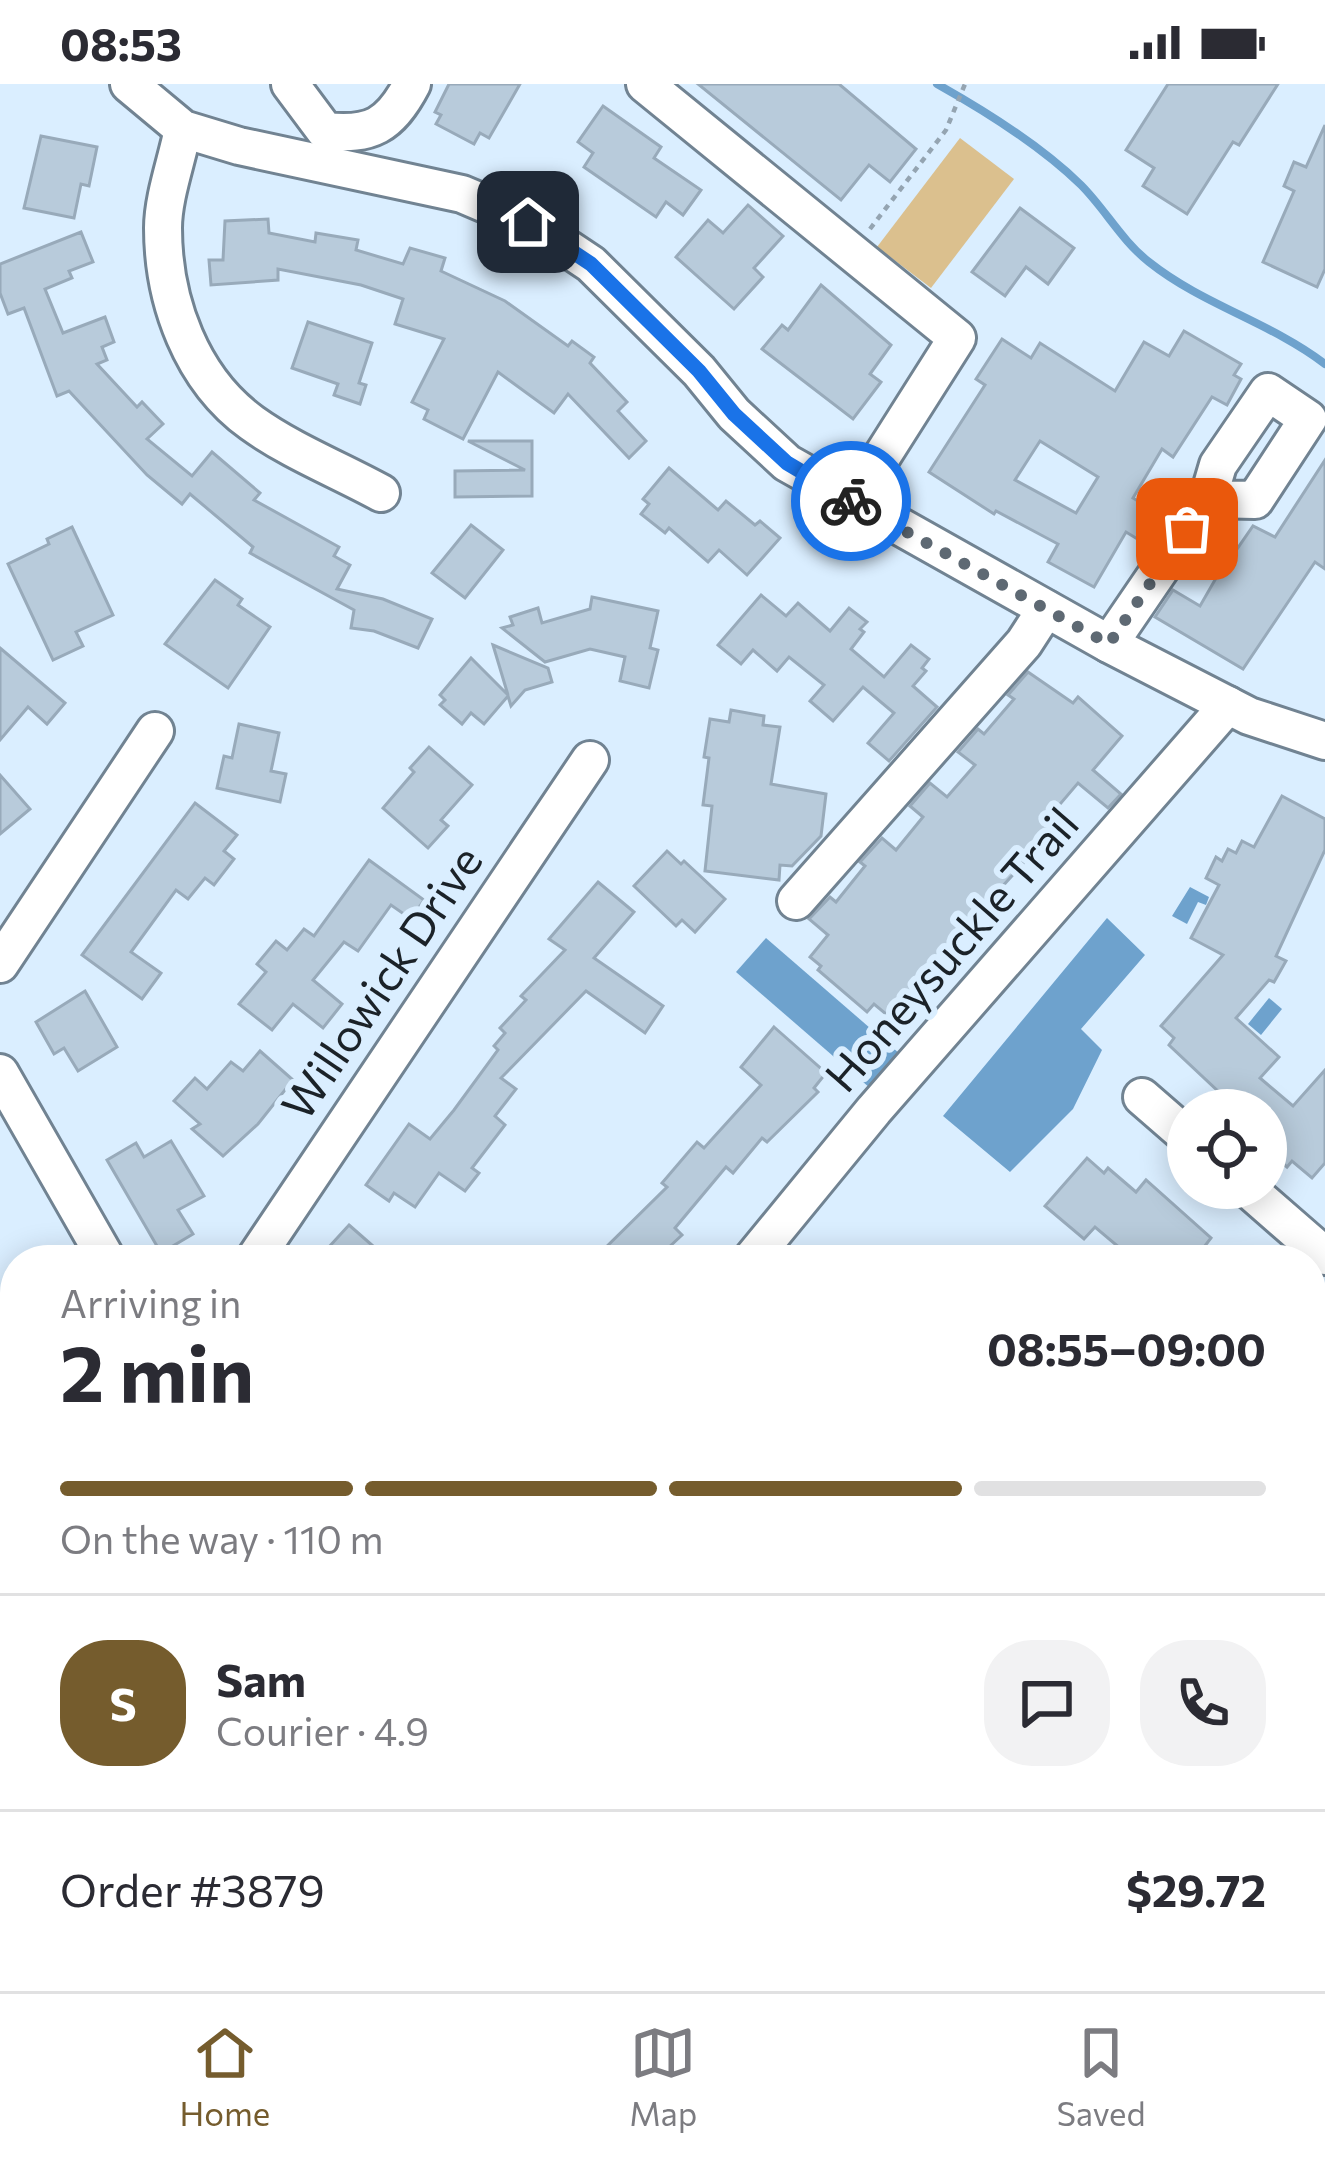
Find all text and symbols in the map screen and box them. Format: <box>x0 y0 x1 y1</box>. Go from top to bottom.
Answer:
text: 08:53 <box>60 15 182 70</box>
pin <box>477 171 579 273</box>
icon: home <box>495 189 561 255</box>
courier <box>791 441 911 561</box>
icon: bike <box>818 468 884 534</box>
pin <box>1136 478 1238 580</box>
icon: bag <box>1154 496 1220 562</box>
street label: Honeysuckle Trail <box>812 795 1088 1101</box>
street label: Willowick Drive <box>268 834 492 1129</box>
map controls <box>1167 1089 1287 1209</box>
button: locate <box>1167 1089 1287 1209</box>
text: Arriving in <box>60 1278 241 1326</box>
text: 08:55–09:00 <box>987 1320 1266 1375</box>
text: 2 min <box>60 1323 254 1418</box>
text: On the way · 110 m <box>60 1514 383 1562</box>
button: chat <box>984 1640 1110 1766</box>
button: phone <box>1140 1640 1266 1766</box>
text: Sam <box>216 1651 306 1706</box>
text: S <box>109 1675 137 1730</box>
text: Courier · 4.9 <box>216 1706 429 1754</box>
text: Order #3879 <box>60 1861 325 1916</box>
text: $29.72 <box>1126 1861 1266 1916</box>
tab: Home <box>180 2020 270 2133</box>
tab: Map <box>629 2020 697 2133</box>
tab: Saved <box>1056 2020 1145 2133</box>

